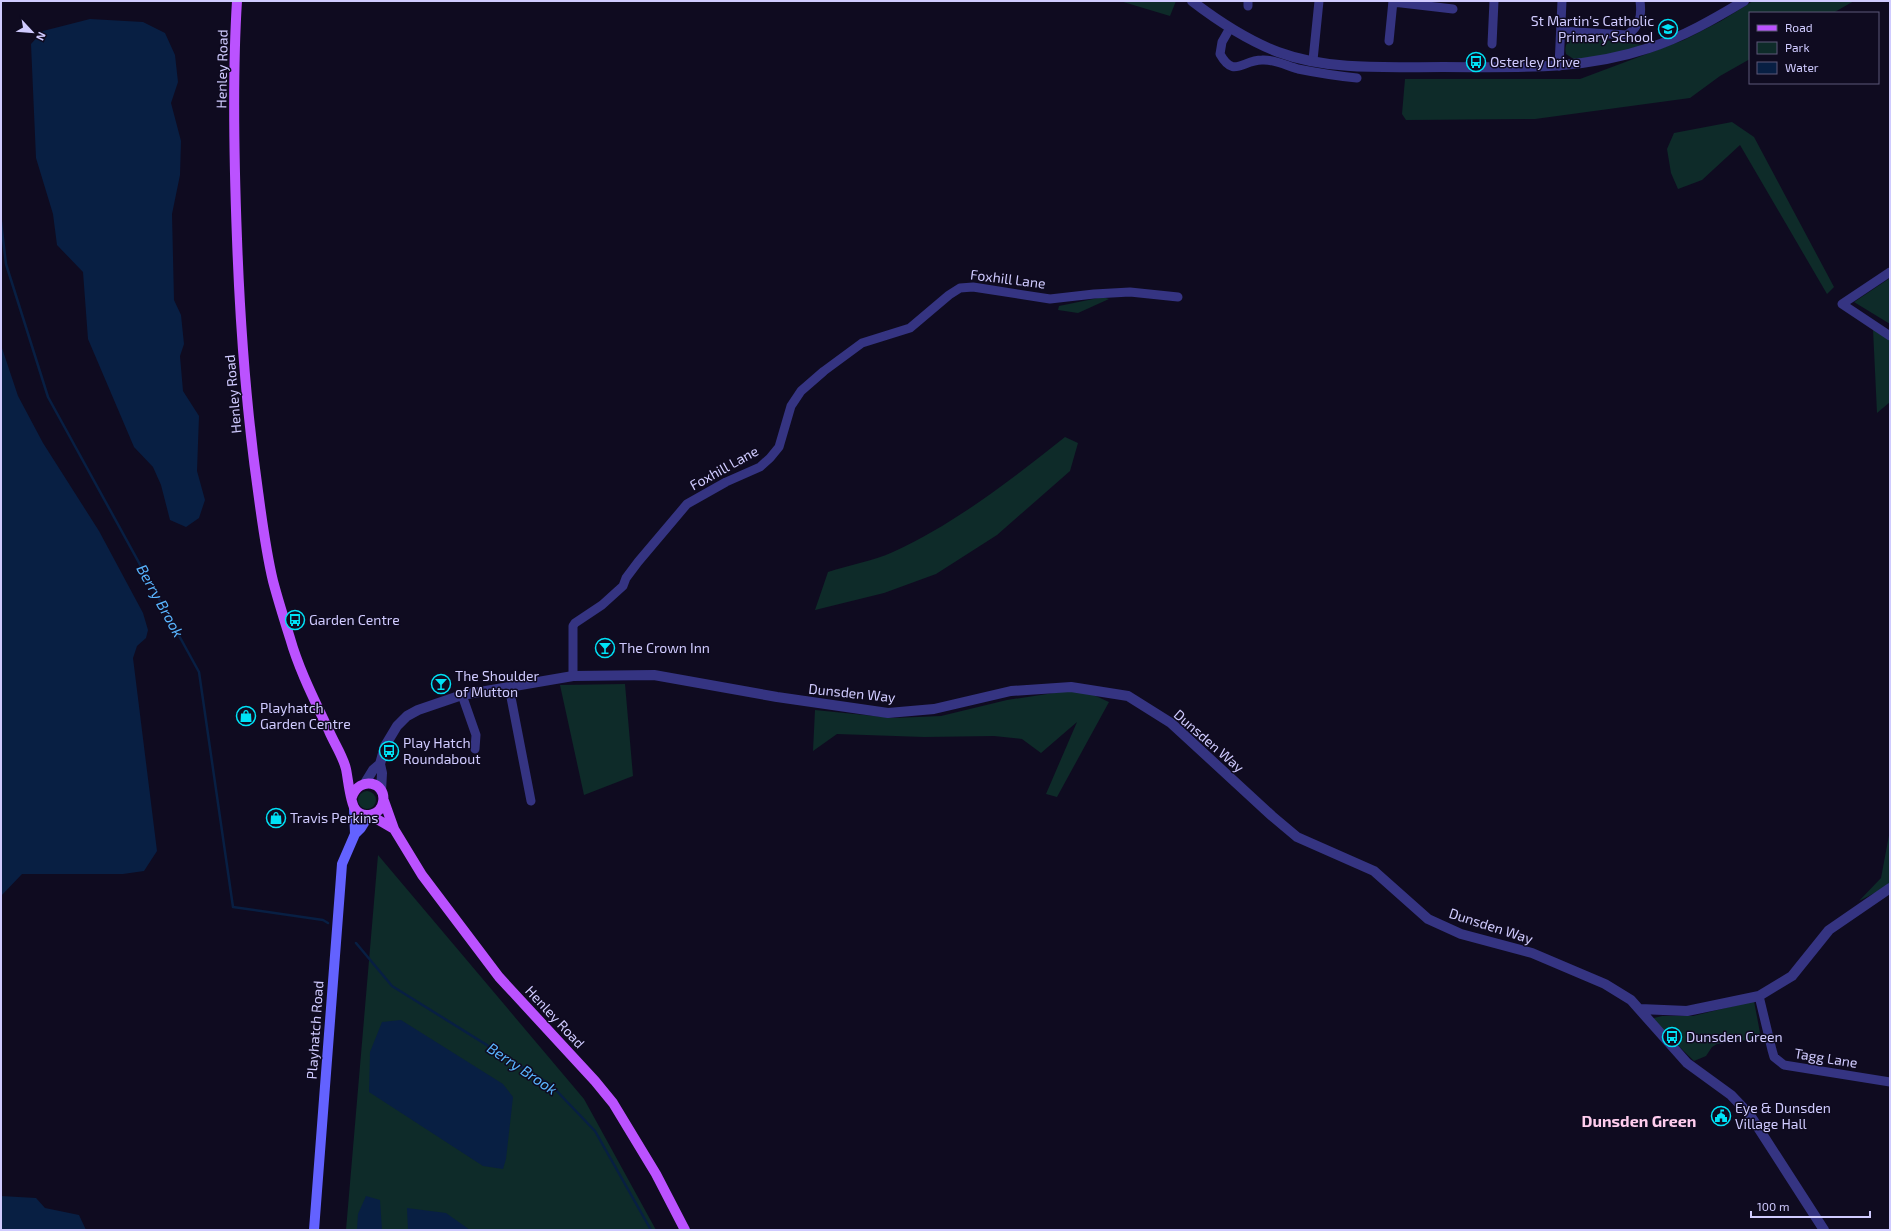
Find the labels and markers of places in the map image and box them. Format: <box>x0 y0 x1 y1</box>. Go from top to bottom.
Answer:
place label: St Martin's Catholic Primary School <box>1531 12 1655 45</box>
school or university icon: St Martin's Catholic Primary School <box>1657 18 1679 40</box>
bus stop icon: Osterley Drive <box>1465 51 1487 73</box>
place label: Osterley Drive <box>1490 53 1580 70</box>
bus stop icon: Garden Centre <box>284 609 306 631</box>
place label: Garden Centre <box>309 611 400 628</box>
bar icon: The Crown Inn <box>594 637 616 659</box>
place label: The Crown Inn <box>619 639 710 656</box>
place label: The Shoulder of Mutton <box>455 667 540 700</box>
bar icon: The Shoulder of Mutton <box>430 673 452 695</box>
place label: Playhatch Garden Centre <box>260 699 351 732</box>
shop icon: Playhatch Garden Centre <box>235 705 257 727</box>
place label: Play Hatch Roundabout <box>403 734 481 767</box>
bus stop icon: Play Hatch Roundabout <box>378 740 400 762</box>
shop icon: Travis Perkins <box>265 807 287 829</box>
place label: Travis Perkins <box>290 809 378 826</box>
bus stop icon: Dunsden Green <box>1661 1026 1683 1048</box>
place label: Dunsden Green <box>1686 1028 1783 1045</box>
place label: Eye & Dunsden Village Hall <box>1735 1099 1831 1132</box>
public building icon: Eye & Dunsden Village Hall <box>1710 1105 1732 1127</box>

